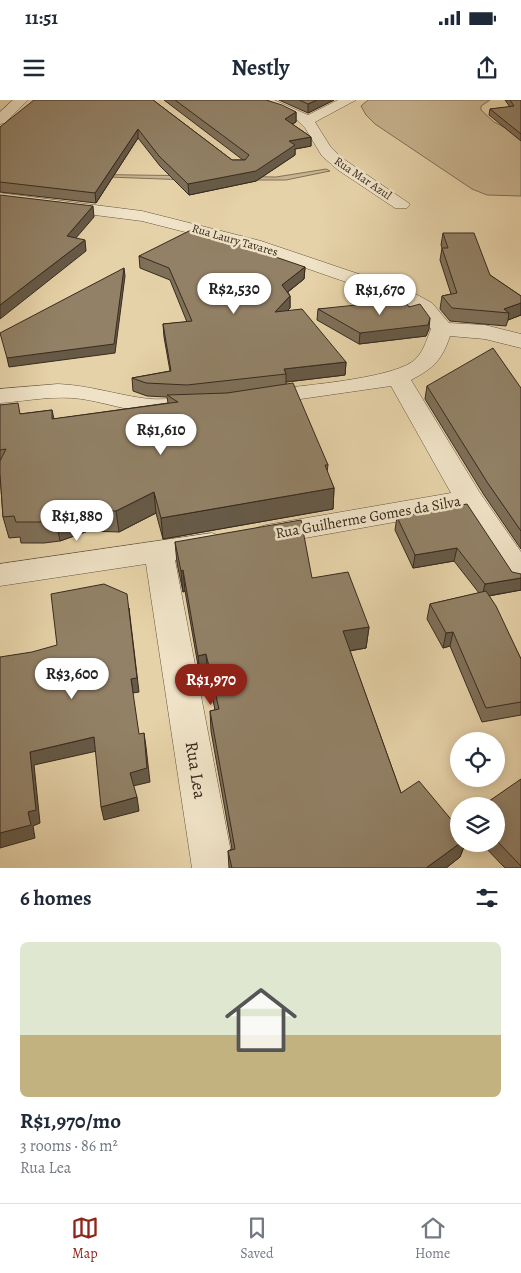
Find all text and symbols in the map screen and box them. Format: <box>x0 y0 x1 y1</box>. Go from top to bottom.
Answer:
text: 11:51 <box>25 5 58 31</box>
text: Nestly <box>231 53 290 83</box>
icon: menu <box>20 54 48 82</box>
icon: share <box>473 54 501 82</box>
street label: Rua Mar Azul <box>331 153 395 203</box>
street label: Rua Laury Tavares <box>190 220 280 260</box>
pin: R$2,530 <box>188 272 280 315</box>
pin: R$1,670 <box>334 274 426 316</box>
text: R$2,530 <box>208 278 260 300</box>
text: R$1,670 <box>355 279 405 301</box>
pin: R$1,610 <box>115 414 207 456</box>
text: R$1,610 <box>137 419 186 441</box>
street label: Rua Guilherme Gomes da Silva <box>274 491 462 543</box>
pin: R$1,880 <box>31 500 123 542</box>
text: R$1,880 <box>51 505 103 527</box>
pin: R$3,600 <box>26 658 118 700</box>
text: R$3,600 <box>46 663 98 685</box>
pin: R$1,970 <box>165 664 257 706</box>
text: R$1,970 <box>186 669 236 691</box>
map controls <box>450 732 505 852</box>
button: locate <box>450 732 505 787</box>
street label: Rua Lea <box>180 740 212 801</box>
button: layers <box>450 797 505 852</box>
text: 6 homes <box>20 884 92 912</box>
icon: filters <box>473 884 501 912</box>
icon: home <box>216 975 306 1065</box>
text: R$1,970/mo <box>20 1107 121 1135</box>
text: 3 rooms · 86 m² <box>20 1135 118 1157</box>
text: Rua Lea <box>20 1157 71 1179</box>
tab: Map <box>71 1214 99 1263</box>
tab: Saved <box>240 1214 274 1263</box>
tab: Home <box>415 1214 450 1263</box>

